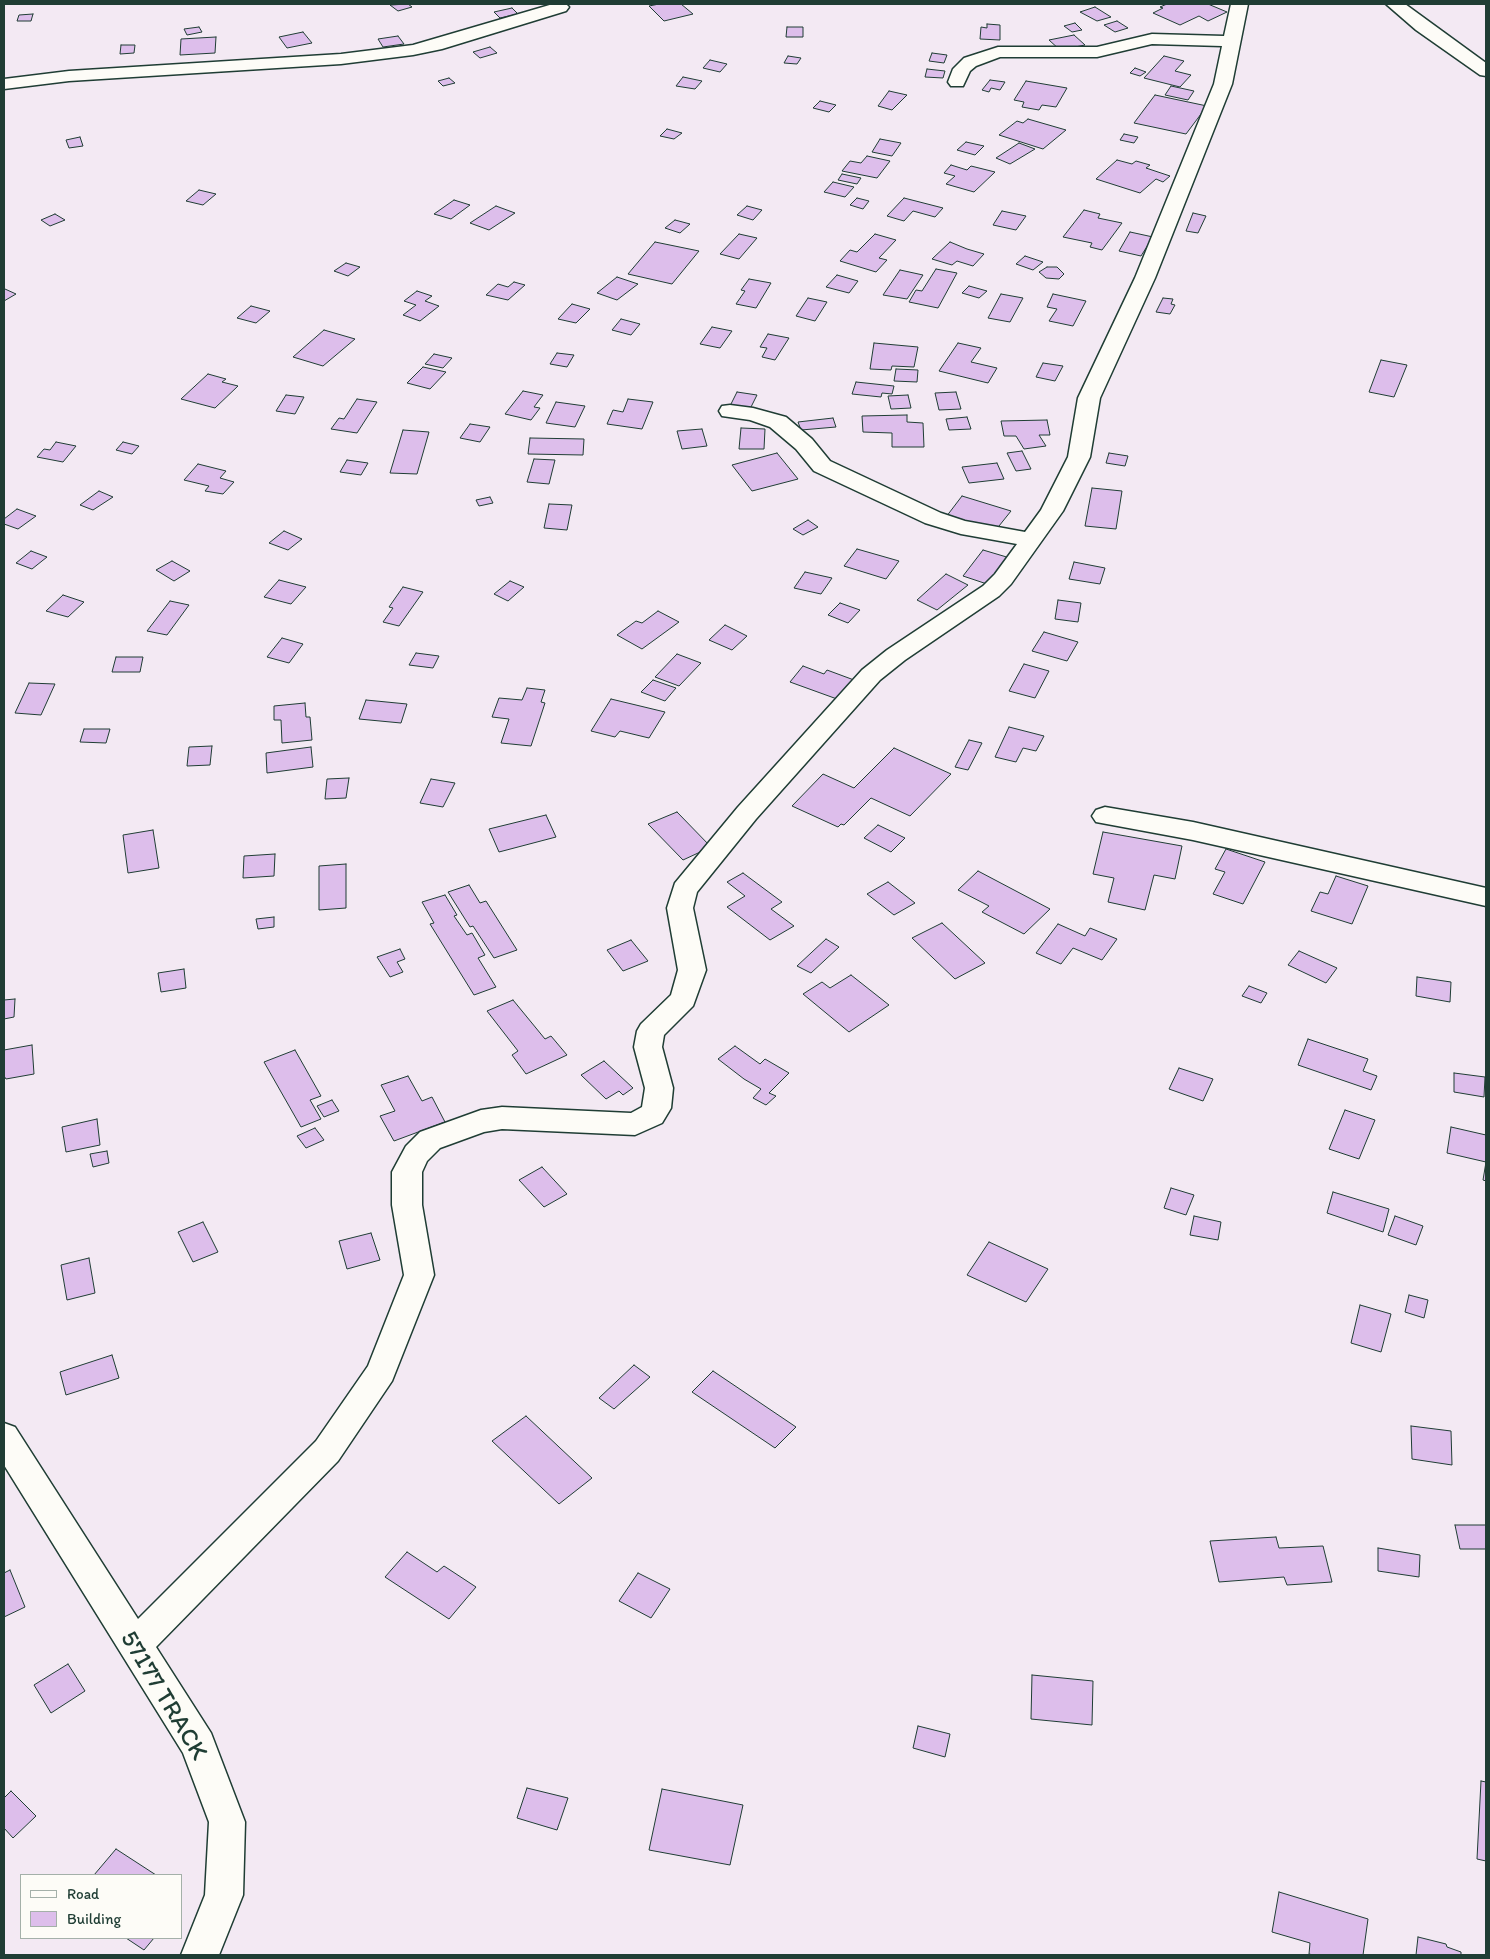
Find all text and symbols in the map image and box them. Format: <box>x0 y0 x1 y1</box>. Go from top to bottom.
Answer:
street label: 57177 TRACK <box>113 1626 213 1766</box>
legend <box>20 1874 182 1939</box>
text: Road <box>67 1885 99 1903</box>
text: Building <box>67 1910 121 1928</box>

